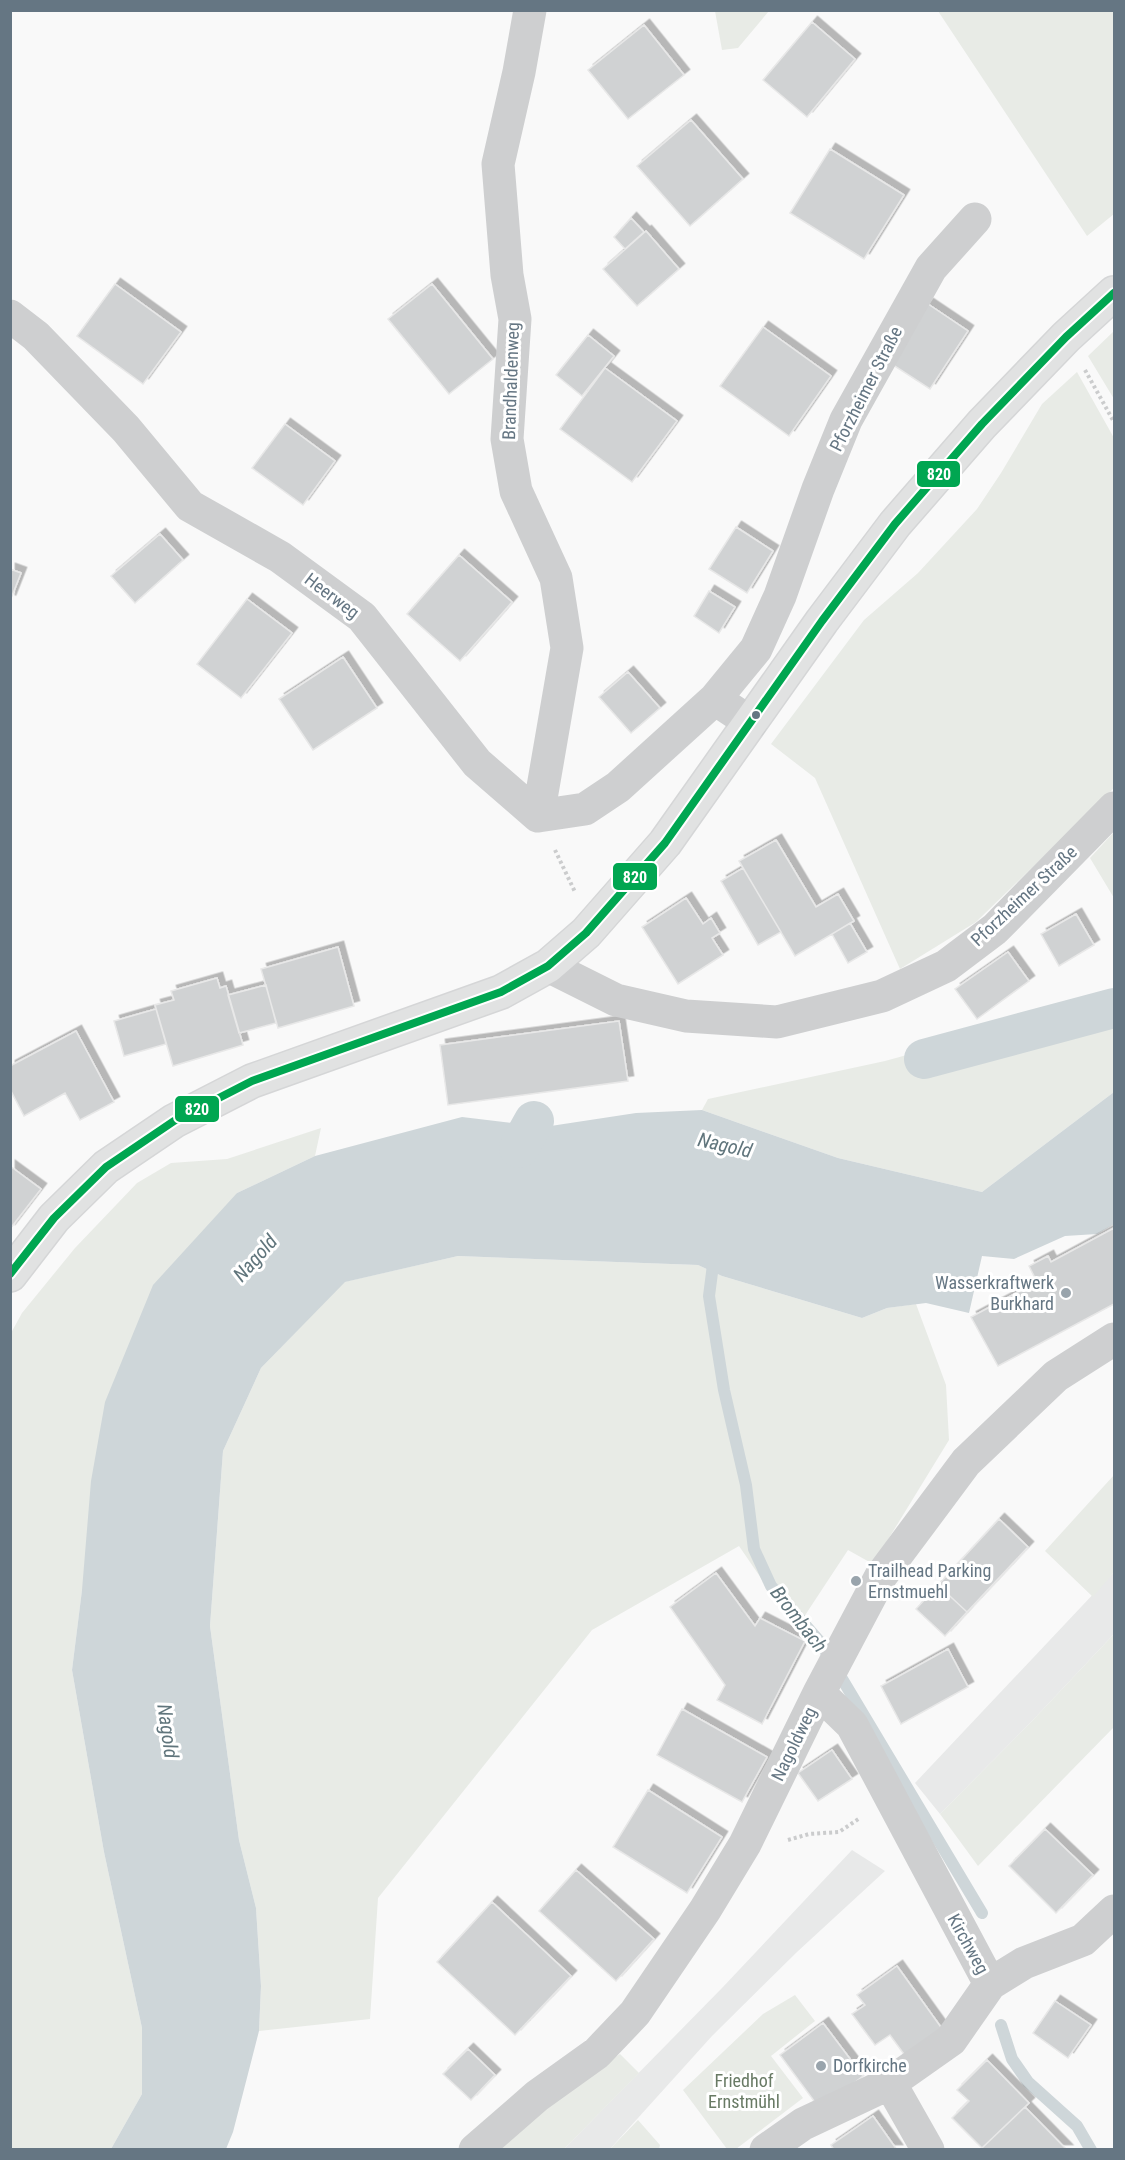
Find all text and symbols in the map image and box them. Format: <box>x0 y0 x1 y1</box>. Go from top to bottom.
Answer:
street label: Brandhaldenweg <box>498 322 523 440</box>
street label: Pforzheimer Straße <box>825 323 906 455</box>
line badge: 820 <box>916 460 961 488</box>
text: 820 <box>927 465 951 484</box>
street label: Heerweg <box>301 568 364 623</box>
unlabelled marker <box>750 709 762 721</box>
street label: Pforzheimer Straße <box>966 841 1081 950</box>
line badge: 820 <box>612 862 658 891</box>
text: 820 <box>623 868 647 887</box>
line badge: 820 <box>174 1095 220 1123</box>
text: 820 <box>185 1100 209 1119</box>
water label: Nagold <box>696 1127 755 1163</box>
water label: Nagold <box>228 1229 282 1286</box>
place label: Wasserkraftwerk Burkhard <box>935 1272 1054 1314</box>
marker: Wasserkraftwerk Burkhard <box>1059 1286 1073 1300</box>
place label: Trailhead Parking Ernstmuehl <box>868 1560 991 1602</box>
marker: Trailhead Parking Ernstmuehl <box>849 1574 863 1588</box>
water label: Brombach <box>766 1581 832 1657</box>
water label: Nagold <box>152 1702 184 1760</box>
street label: Nagoldweg <box>767 1703 820 1784</box>
street label: Kirchweg <box>943 1910 993 1977</box>
place label: Dorfkirche <box>833 2055 907 2076</box>
marker: Dorfkirche <box>814 2059 828 2073</box>
park label: Friedhof Ernstmühl <box>708 2070 780 2112</box>

